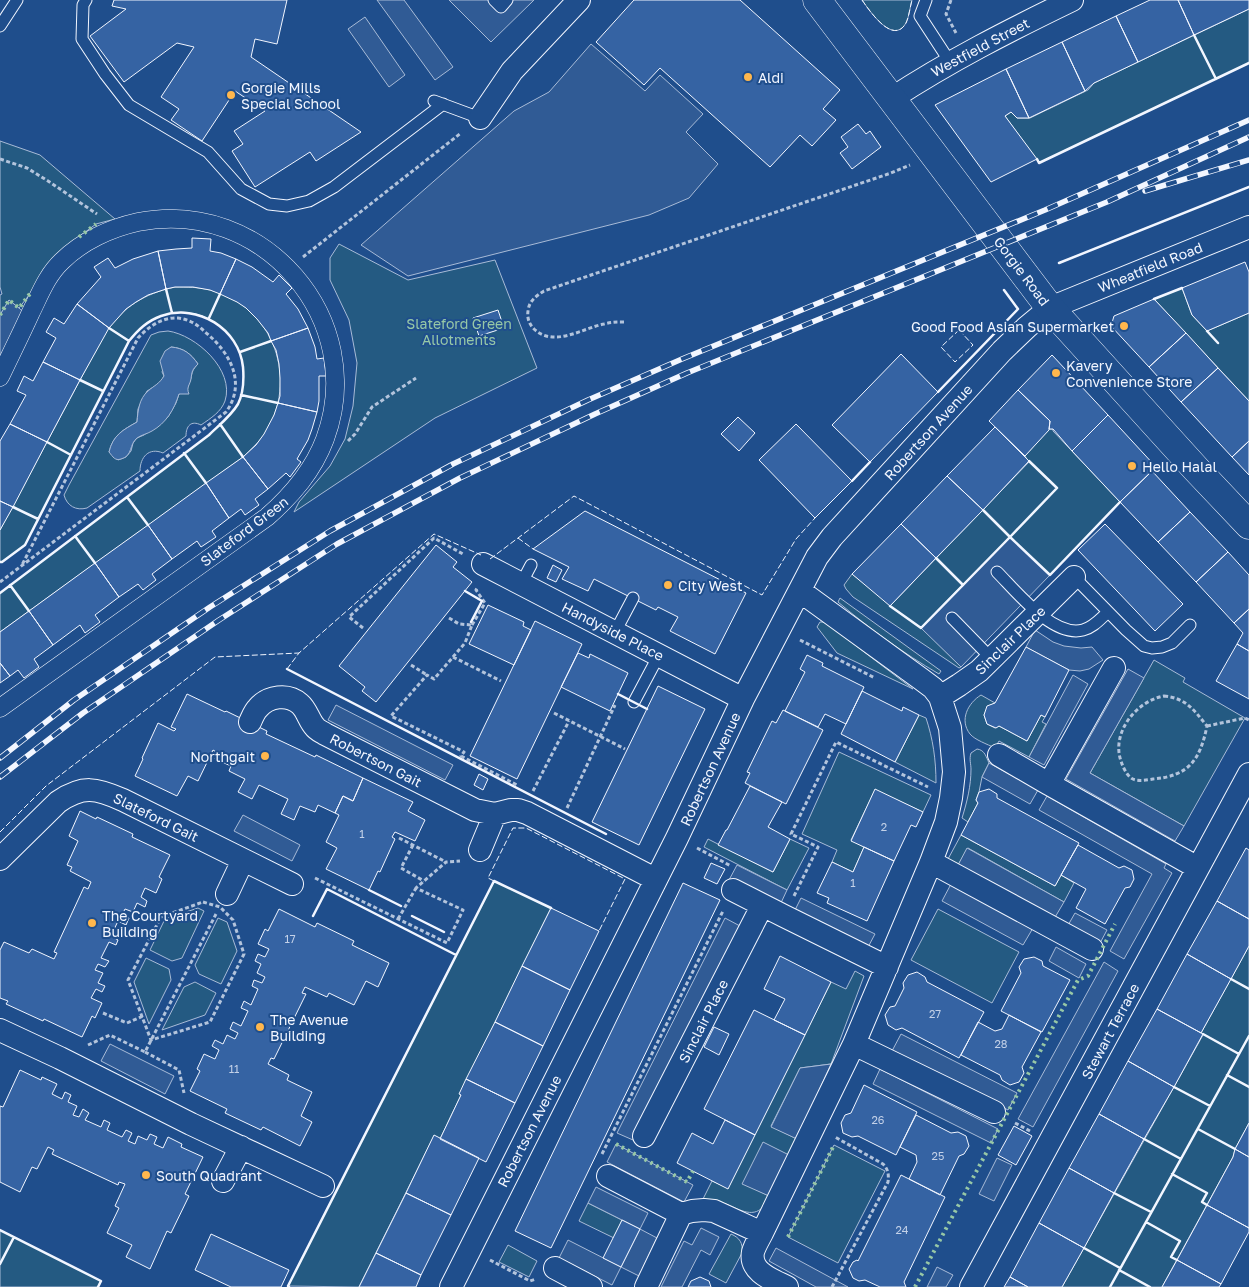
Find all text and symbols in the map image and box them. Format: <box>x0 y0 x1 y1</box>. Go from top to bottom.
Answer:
street label: Westfield Street <box>928 14 1032 80</box>
place label: Aldi <box>758 69 784 86</box>
marker: Aldi <box>742 71 754 83</box>
place label: Gorgie Mills Special School <box>241 79 340 112</box>
marker: Gorgie Mills Special School <box>225 89 237 101</box>
street label: Gorgie Road <box>991 233 1053 309</box>
street label: Wheatfield Road <box>1095 238 1205 296</box>
park label: Slateford Green Allotments <box>406 315 512 348</box>
place label: Good Food Asian Supermarket <box>911 318 1114 335</box>
marker: Good Food Asian Supermarket <box>1118 320 1130 332</box>
place label: Kavery Convenience Store <box>1066 357 1192 390</box>
marker: Kavery Convenience Store <box>1050 367 1062 379</box>
street label: Robertson Avenue <box>880 381 976 483</box>
place label: Hello Halal <box>1142 458 1217 475</box>
marker: Hello Halal <box>1126 460 1138 472</box>
street label: Slateford Green <box>197 492 291 570</box>
place label: City West <box>678 577 743 594</box>
marker: City West <box>662 579 674 591</box>
street label: Handyside Place <box>559 598 667 664</box>
street label: Sinclair Place <box>971 602 1049 678</box>
street label: Robertson Avenue <box>676 710 744 828</box>
street label: Robertson Gait <box>327 730 425 790</box>
place label: Northgait <box>190 748 255 765</box>
marker: Northgait <box>259 750 271 762</box>
street label: Slateford Gait <box>111 789 201 845</box>
house number: 2 <box>881 820 887 833</box>
house number: 1 <box>359 827 365 840</box>
house number: 1 <box>850 876 856 889</box>
place label: The Courtyard Building <box>102 907 198 940</box>
marker: The Courtyard Building <box>86 917 98 929</box>
house number: 17 <box>284 932 296 945</box>
street label: Sinclair Place <box>675 976 731 1066</box>
street label: Stewart Terrace <box>1078 980 1142 1082</box>
house number: 27 <box>929 1007 941 1020</box>
place label: The Avenue Building <box>270 1011 348 1044</box>
marker: The Avenue Building <box>254 1021 266 1033</box>
house number: 28 <box>994 1037 1008 1050</box>
house number: 11 <box>229 1062 239 1075</box>
street label: Robertson Avenue <box>493 1072 565 1190</box>
house number: 26 <box>871 1113 885 1126</box>
house number: 25 <box>932 1149 944 1162</box>
place label: South Quadrant <box>156 1167 262 1184</box>
marker: South Quadrant <box>140 1169 152 1181</box>
house number: 24 <box>895 1223 909 1236</box>

